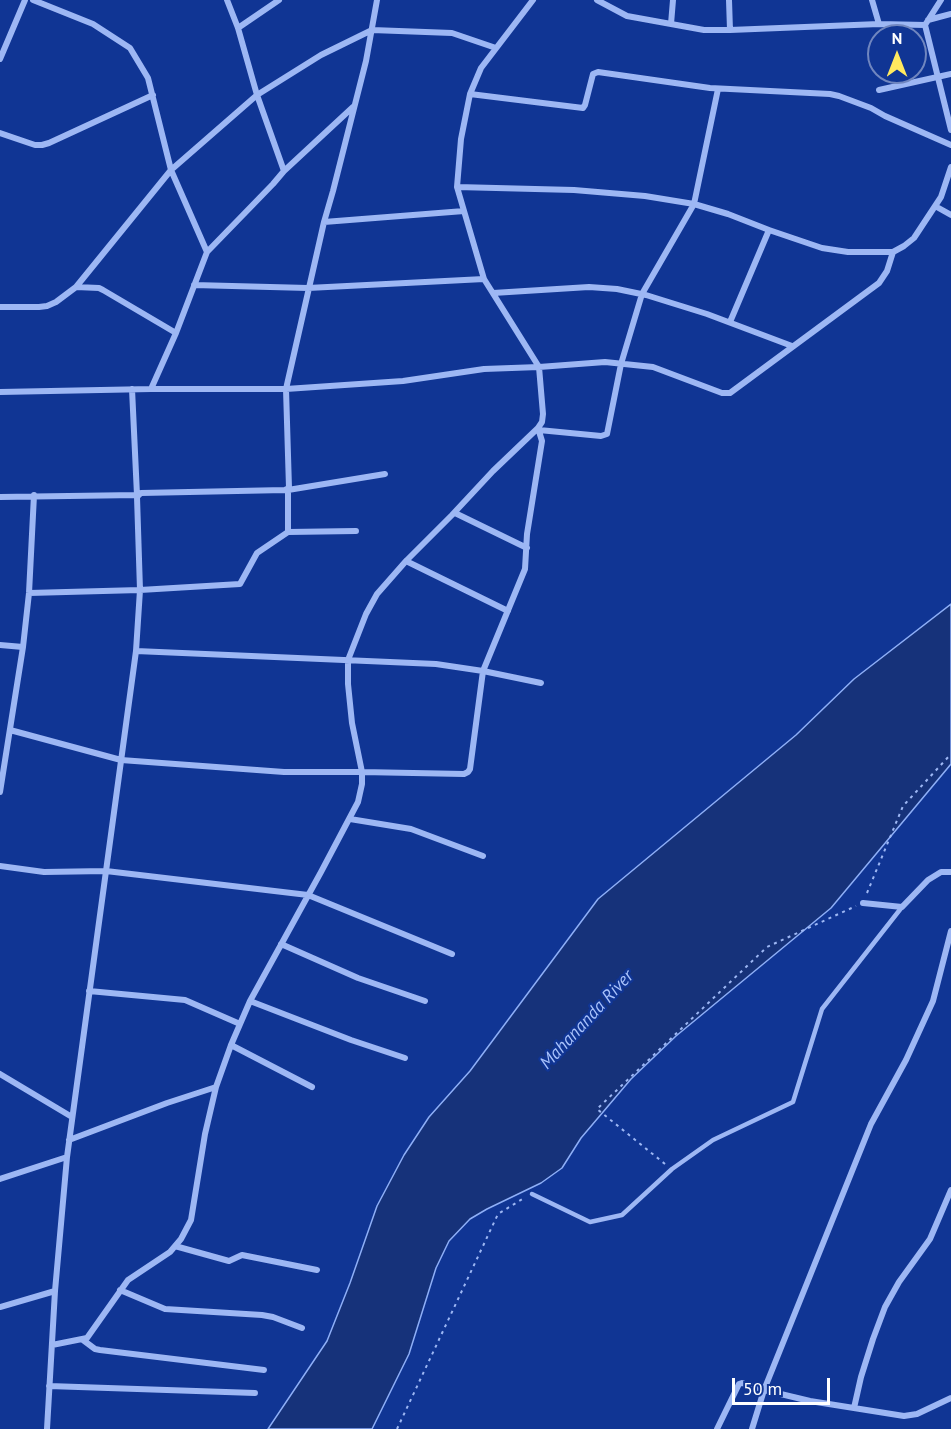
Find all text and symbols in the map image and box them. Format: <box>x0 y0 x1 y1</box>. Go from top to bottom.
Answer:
north arrow <box>867 24 927 84</box>
text: N <box>892 28 902 48</box>
water label: Mahananda River <box>536 966 638 1074</box>
scale bar <box>735 1366 832 1404</box>
text: 50 m <box>743 1377 782 1400</box>

